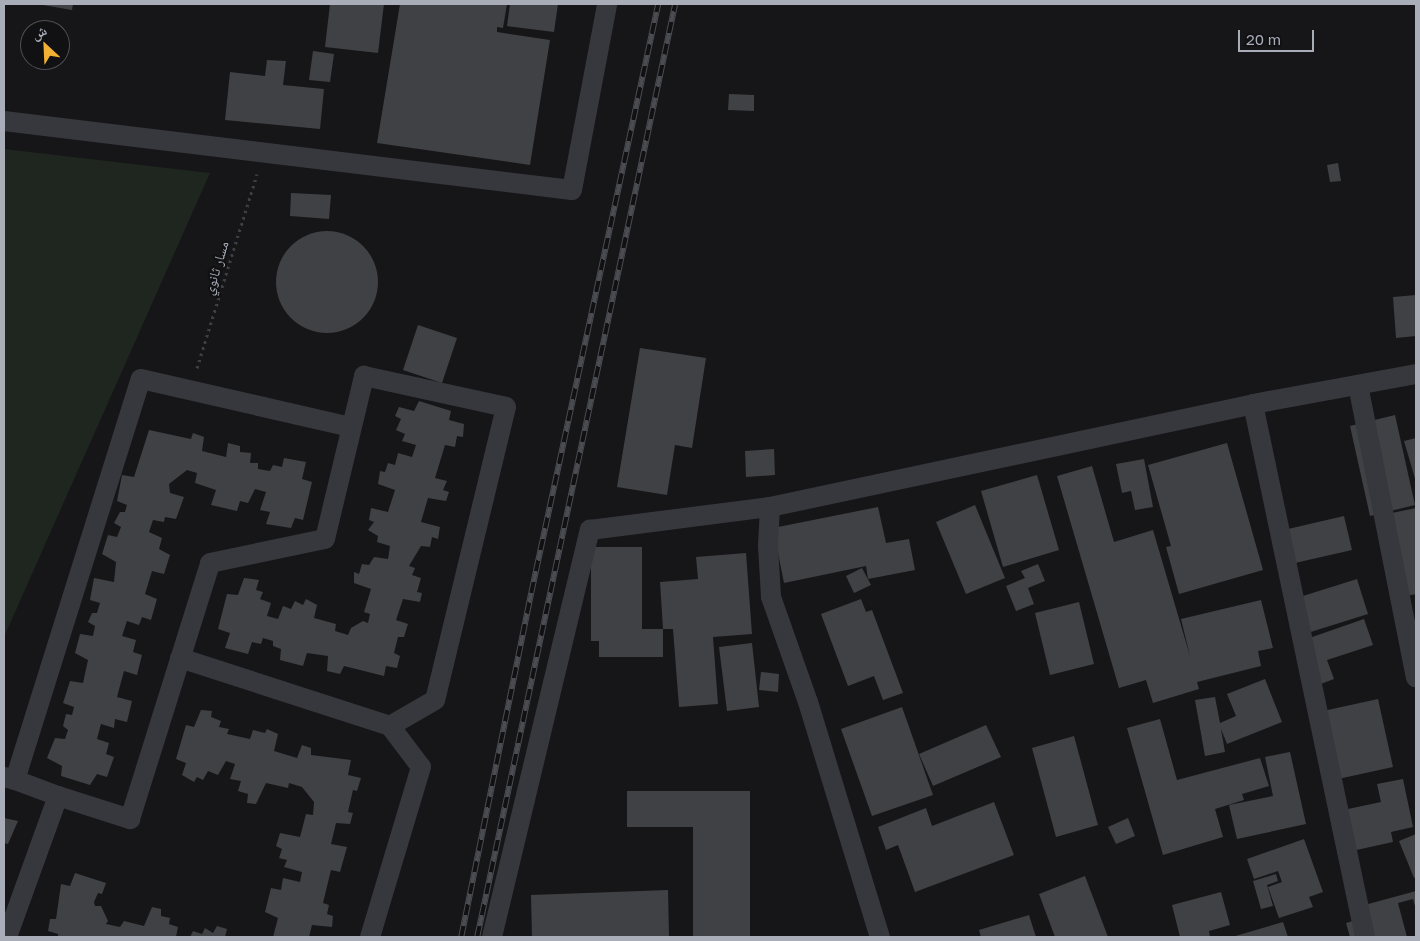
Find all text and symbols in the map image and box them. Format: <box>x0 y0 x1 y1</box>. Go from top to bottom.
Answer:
north arrow <box>20 20 70 70</box>
scale bar <box>1240 20 1316 52</box>
text: ش <box>29 21 49 43</box>
text: 20 m <box>1246 30 1281 48</box>
street label: مسار ثانوي <box>200 239 232 297</box>

